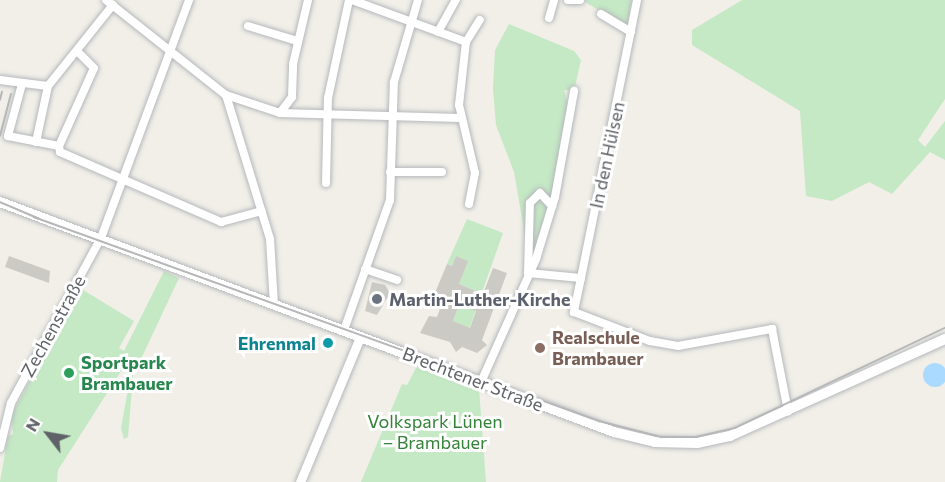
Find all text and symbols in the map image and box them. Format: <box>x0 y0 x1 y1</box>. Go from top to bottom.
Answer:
street label: In den Hülsen <box>585 100 629 210</box>
street label: Zechenstraße <box>16 271 90 381</box>
place label: Martin-Luther-Kirche <box>389 288 570 310</box>
marker: Martin-Luther-Kirche <box>370 292 384 306</box>
place label: Realschule Brambauer <box>552 327 644 370</box>
place label: Ehrenmal <box>238 332 316 354</box>
marker: Ehrenmal <box>321 336 335 350</box>
marker: Realschule Brambauer <box>533 341 547 355</box>
street label: Brechtener Straße <box>400 342 546 416</box>
place label: Sportpark Brambauer <box>81 352 173 394</box>
marker: Sportpark Brambauer <box>62 366 76 380</box>
north arrow <box>18 404 78 464</box>
park label: Volkspark Lünen – Brambauer <box>367 411 503 454</box>
text: N <box>21 414 43 435</box>

